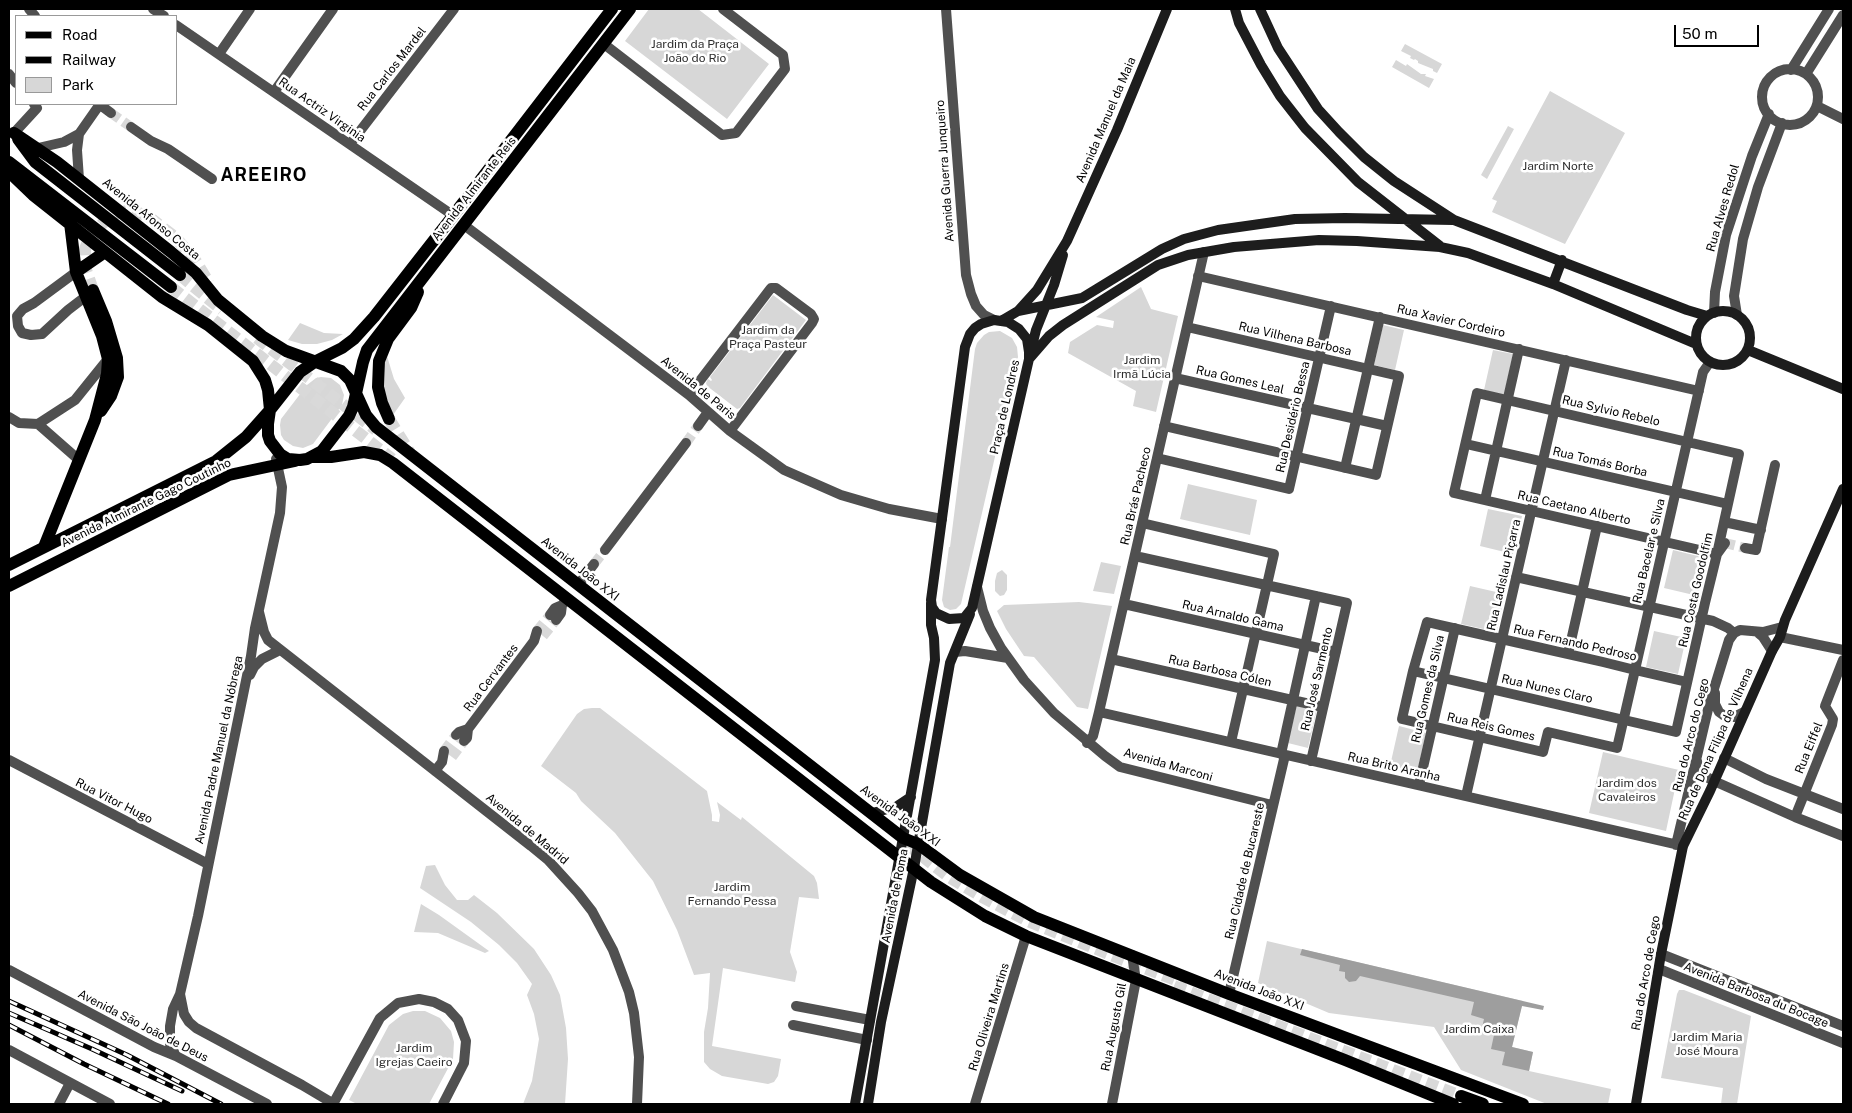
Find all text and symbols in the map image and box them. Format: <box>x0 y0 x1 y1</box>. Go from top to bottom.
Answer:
legend <box>15 15 178 105</box>
scale bar <box>1677 15 1762 47</box>
street label: Rua Carlos Mardel <box>355 24 429 114</box>
text: 50 m <box>1682 25 1717 42</box>
text: Road <box>62 26 98 43</box>
park label: Jardim da Praça João do Rio <box>651 37 739 65</box>
text: Railway <box>62 51 116 68</box>
street label: Avenida Manuel da Maia <box>1073 55 1139 185</box>
street label: Rua Actriz Virginia <box>276 75 368 145</box>
text: Park <box>62 76 94 93</box>
street label: Avenida Guerra Junqueiro <box>933 99 957 243</box>
street label: Avenida Almirante Reis <box>429 134 519 244</box>
park label: Jardim Norte <box>1522 159 1594 173</box>
street label: Rua Alves Redol <box>1704 163 1742 253</box>
district label: AREEIRO <box>220 164 308 186</box>
street label: Avenida Afonso Costa <box>99 175 203 263</box>
street label: Rua Xavier Cordeiro <box>1395 302 1507 340</box>
street label: Rua Vilhena Barbosa <box>1237 319 1353 359</box>
park label: Jardim da Praça Pasteur <box>729 323 807 351</box>
street label: Avenida de Paris <box>658 353 738 423</box>
park label: Jardim Irmã Lúcia <box>1113 353 1171 381</box>
street label: Praça de Londres <box>987 358 1023 456</box>
street label: Rua Desidério Bessa <box>1273 360 1313 474</box>
street label: Rua Gomes Leal <box>1195 363 1285 397</box>
street label: Rua Sylvio Rebelo <box>1561 393 1661 429</box>
street label: Rua Tomás Borba <box>1551 444 1649 480</box>
street label: Rua Brás Pacheco <box>1118 446 1154 546</box>
street label: Avenida Almirante Gago Coutinho <box>59 455 233 551</box>
street label: Rua Caetano Alberto <box>1516 488 1632 528</box>
street label: Rua Bacelar e Silva <box>1630 497 1668 605</box>
street label: Rua Ladislau Piçarra <box>1484 518 1524 632</box>
street label: Rua Costa Goodolfim <box>1676 531 1716 649</box>
street label: Avenida João XXI <box>538 534 622 604</box>
street label: Rua Arnaldo Gama <box>1181 597 1285 635</box>
street label: Rua Fernando Pedroso <box>1512 622 1638 664</box>
street label: Rua José Sarmento <box>1298 626 1336 732</box>
street label: Rua Gomes da Silva <box>1409 634 1447 744</box>
street label: Rua Cervantes <box>461 641 521 715</box>
street label: Rua Barbosa Cólen <box>1167 652 1273 690</box>
street label: Avenida Padre Manuel da Nóbrega <box>192 655 246 845</box>
street label: Rua de Dona Filipa de Vilhena <box>1676 666 1756 822</box>
street label: Rua Nunes Claro <box>1500 672 1594 706</box>
street label: Rua do Arco do Cego <box>1670 677 1712 793</box>
street label: Rua Reis Gomes <box>1446 710 1536 744</box>
street label: Rua Eiffel <box>1792 720 1826 776</box>
street label: Avenida Marconi <box>1122 745 1214 785</box>
street label: Rua Brito Aranha <box>1346 749 1442 785</box>
street label: Rua Vitor Hugo <box>73 775 155 827</box>
park label: Jardim dos Cavaleiros <box>1597 776 1657 804</box>
street label: Avenida João XXI <box>857 782 943 850</box>
street label: Avenida de Madrid <box>483 790 571 868</box>
street label: Rua Cidade de Bucareste <box>1222 801 1268 941</box>
street label: Avenida de Roma <box>879 848 911 944</box>
park label: Jardim Fernando Pessa <box>688 880 776 908</box>
street label: Rua do Arco de Cego <box>1629 914 1663 1032</box>
street label: Avenida Barbosa du Bocage <box>1681 959 1831 1031</box>
street label: Rua Oliveira Martins <box>966 961 1012 1073</box>
street label: Avenida João XXI <box>1212 966 1306 1014</box>
street label: Rua Augusto Gil <box>1098 982 1130 1072</box>
street label: Avenida São João de Deus <box>75 987 211 1065</box>
park label: Jardim Caixa <box>1444 1022 1514 1036</box>
park label: Jardim Maria José Moura <box>1672 1030 1742 1058</box>
park label: Jardim Igrejas Caeiro <box>376 1041 452 1069</box>

